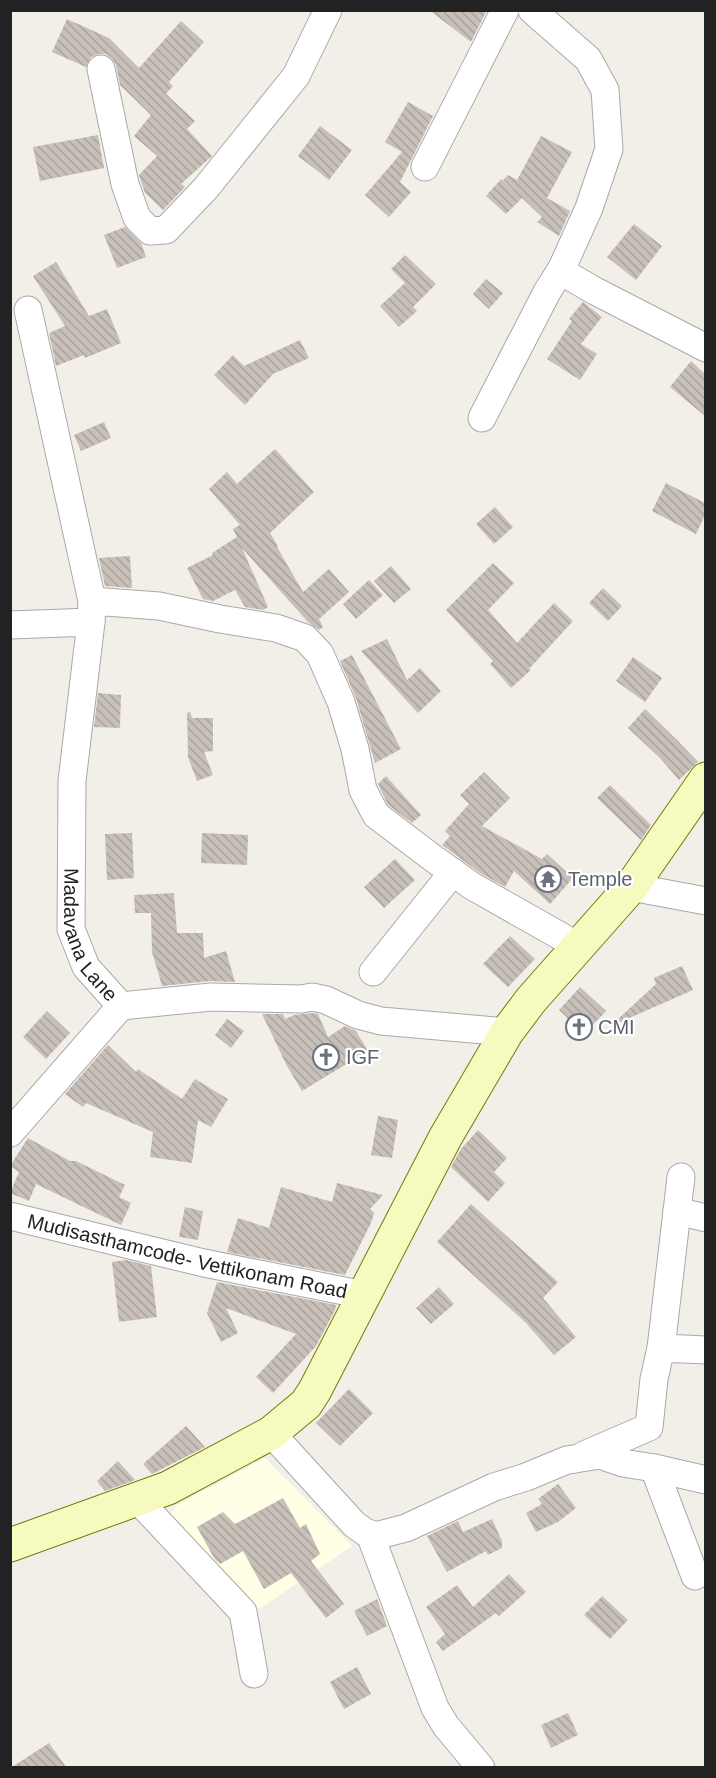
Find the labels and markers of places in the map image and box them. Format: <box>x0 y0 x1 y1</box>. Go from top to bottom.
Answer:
temple icon: Temple <box>533 864 563 894</box>
place label: Temple <box>568 868 632 890</box>
church icon: CMI <box>564 1012 594 1042</box>
place label: CMI <box>598 1016 635 1038</box>
church icon: IGF <box>311 1042 341 1072</box>
place label: IGF <box>346 1046 379 1068</box>

